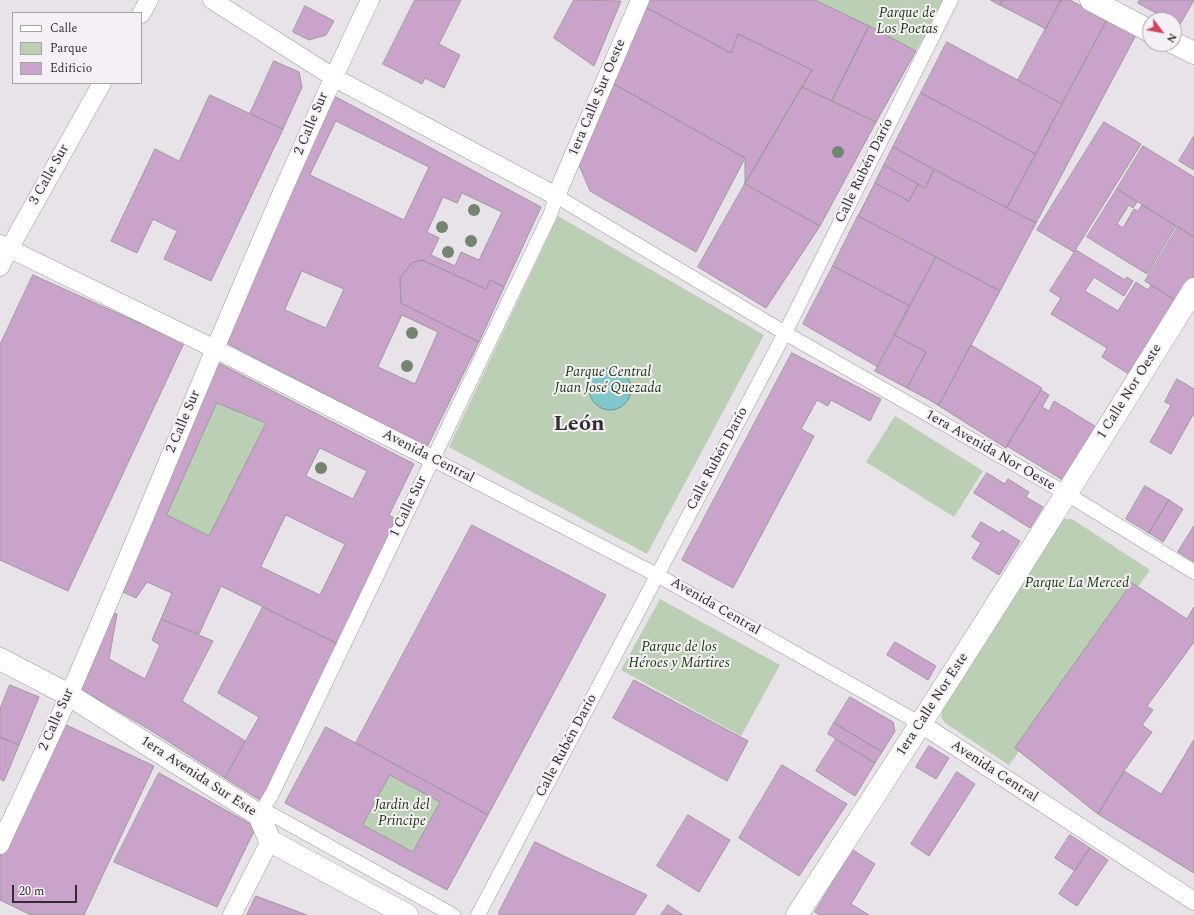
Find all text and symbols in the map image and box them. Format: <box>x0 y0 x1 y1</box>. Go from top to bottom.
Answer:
park label: Parque de Los Poetas <box>876 6 938 38</box>
legend <box>12 12 142 84</box>
north arrow <box>1142 12 1182 52</box>
text: Calle <box>50 19 77 38</box>
text: N <box>1162 30 1181 46</box>
street label: 1era Calle Sur Oeste <box>566 37 630 159</box>
text: Parque <box>50 39 87 58</box>
text: Edificio <box>50 59 92 78</box>
street label: 2 Calle Sur <box>291 90 333 158</box>
street label: Calle Rubén Darío <box>832 116 898 226</box>
street label: 3 Calle Sur <box>26 142 74 208</box>
street label: 1 Calle Nor Oeste <box>1094 341 1166 443</box>
park label: Parque Central Juan José Quezada <box>554 365 662 398</box>
street label: 2 Calle Sur <box>163 388 205 456</box>
street label: Calle Rubén Darío <box>684 405 752 513</box>
street label: 1era Avenida Nor Oeste <box>922 407 1058 495</box>
district label: León <box>553 413 605 439</box>
street label: Avenida Central <box>379 427 477 487</box>
street label: 1 Calle Sur <box>387 473 431 541</box>
street label: Avenida Central <box>667 575 763 639</box>
park label: Parque La Merced <box>1025 576 1129 592</box>
park label: Parque de los Héroes y Mártires <box>628 640 730 672</box>
street label: 1era Calle Nor Este <box>893 650 973 760</box>
street label: 2 Calle Sur <box>36 686 78 754</box>
street label: Calle Rubén Darío <box>533 692 601 800</box>
street label: 1era Avenida Sur Este <box>137 733 259 821</box>
street label: Avenida Central <box>947 737 1041 807</box>
park label: Jardin del Principe <box>374 798 430 830</box>
scale bar <box>14 877 79 903</box>
text: 20 m <box>19 882 44 901</box>

